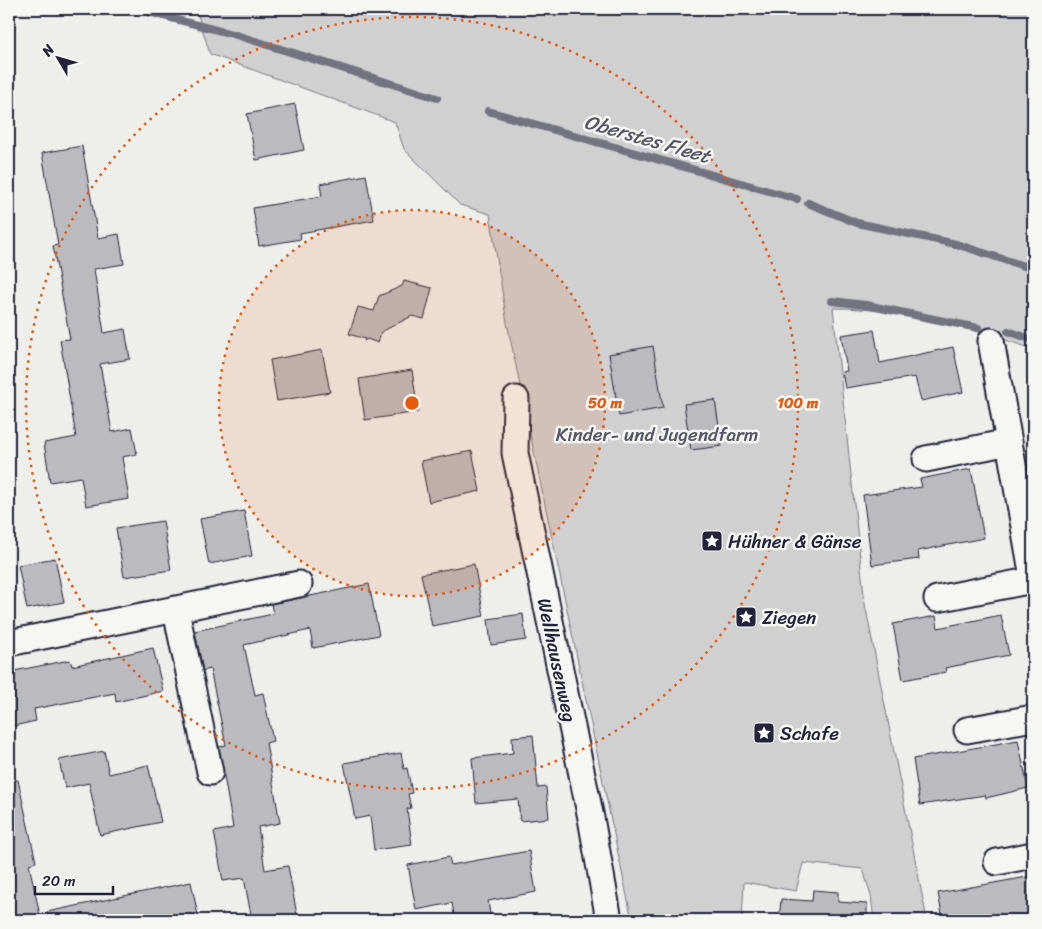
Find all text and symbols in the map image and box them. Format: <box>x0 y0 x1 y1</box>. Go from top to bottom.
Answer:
north arrow <box>32 32 82 82</box>
text: N <box>35 39 61 63</box>
water label: Oberstes Fleet <box>580 104 716 174</box>
text: 50 m <box>588 390 623 416</box>
text: 100 m <box>778 390 819 416</box>
centre of rings <box>403 394 421 412</box>
park label: Kinder- und Jugendfarm <box>556 418 758 451</box>
place label: Hühner & Gänse <box>728 525 862 558</box>
place icon: Hühner & Gänse <box>700 529 724 553</box>
street label: Wellhausenweg <box>528 595 586 726</box>
place label: Ziegen <box>762 601 816 634</box>
place icon: Ziegen <box>734 605 758 629</box>
place label: Schafe <box>780 717 839 750</box>
place icon: Schafe <box>752 721 776 745</box>
scale bar <box>35 864 112 896</box>
text: 20 m <box>42 868 76 894</box>

